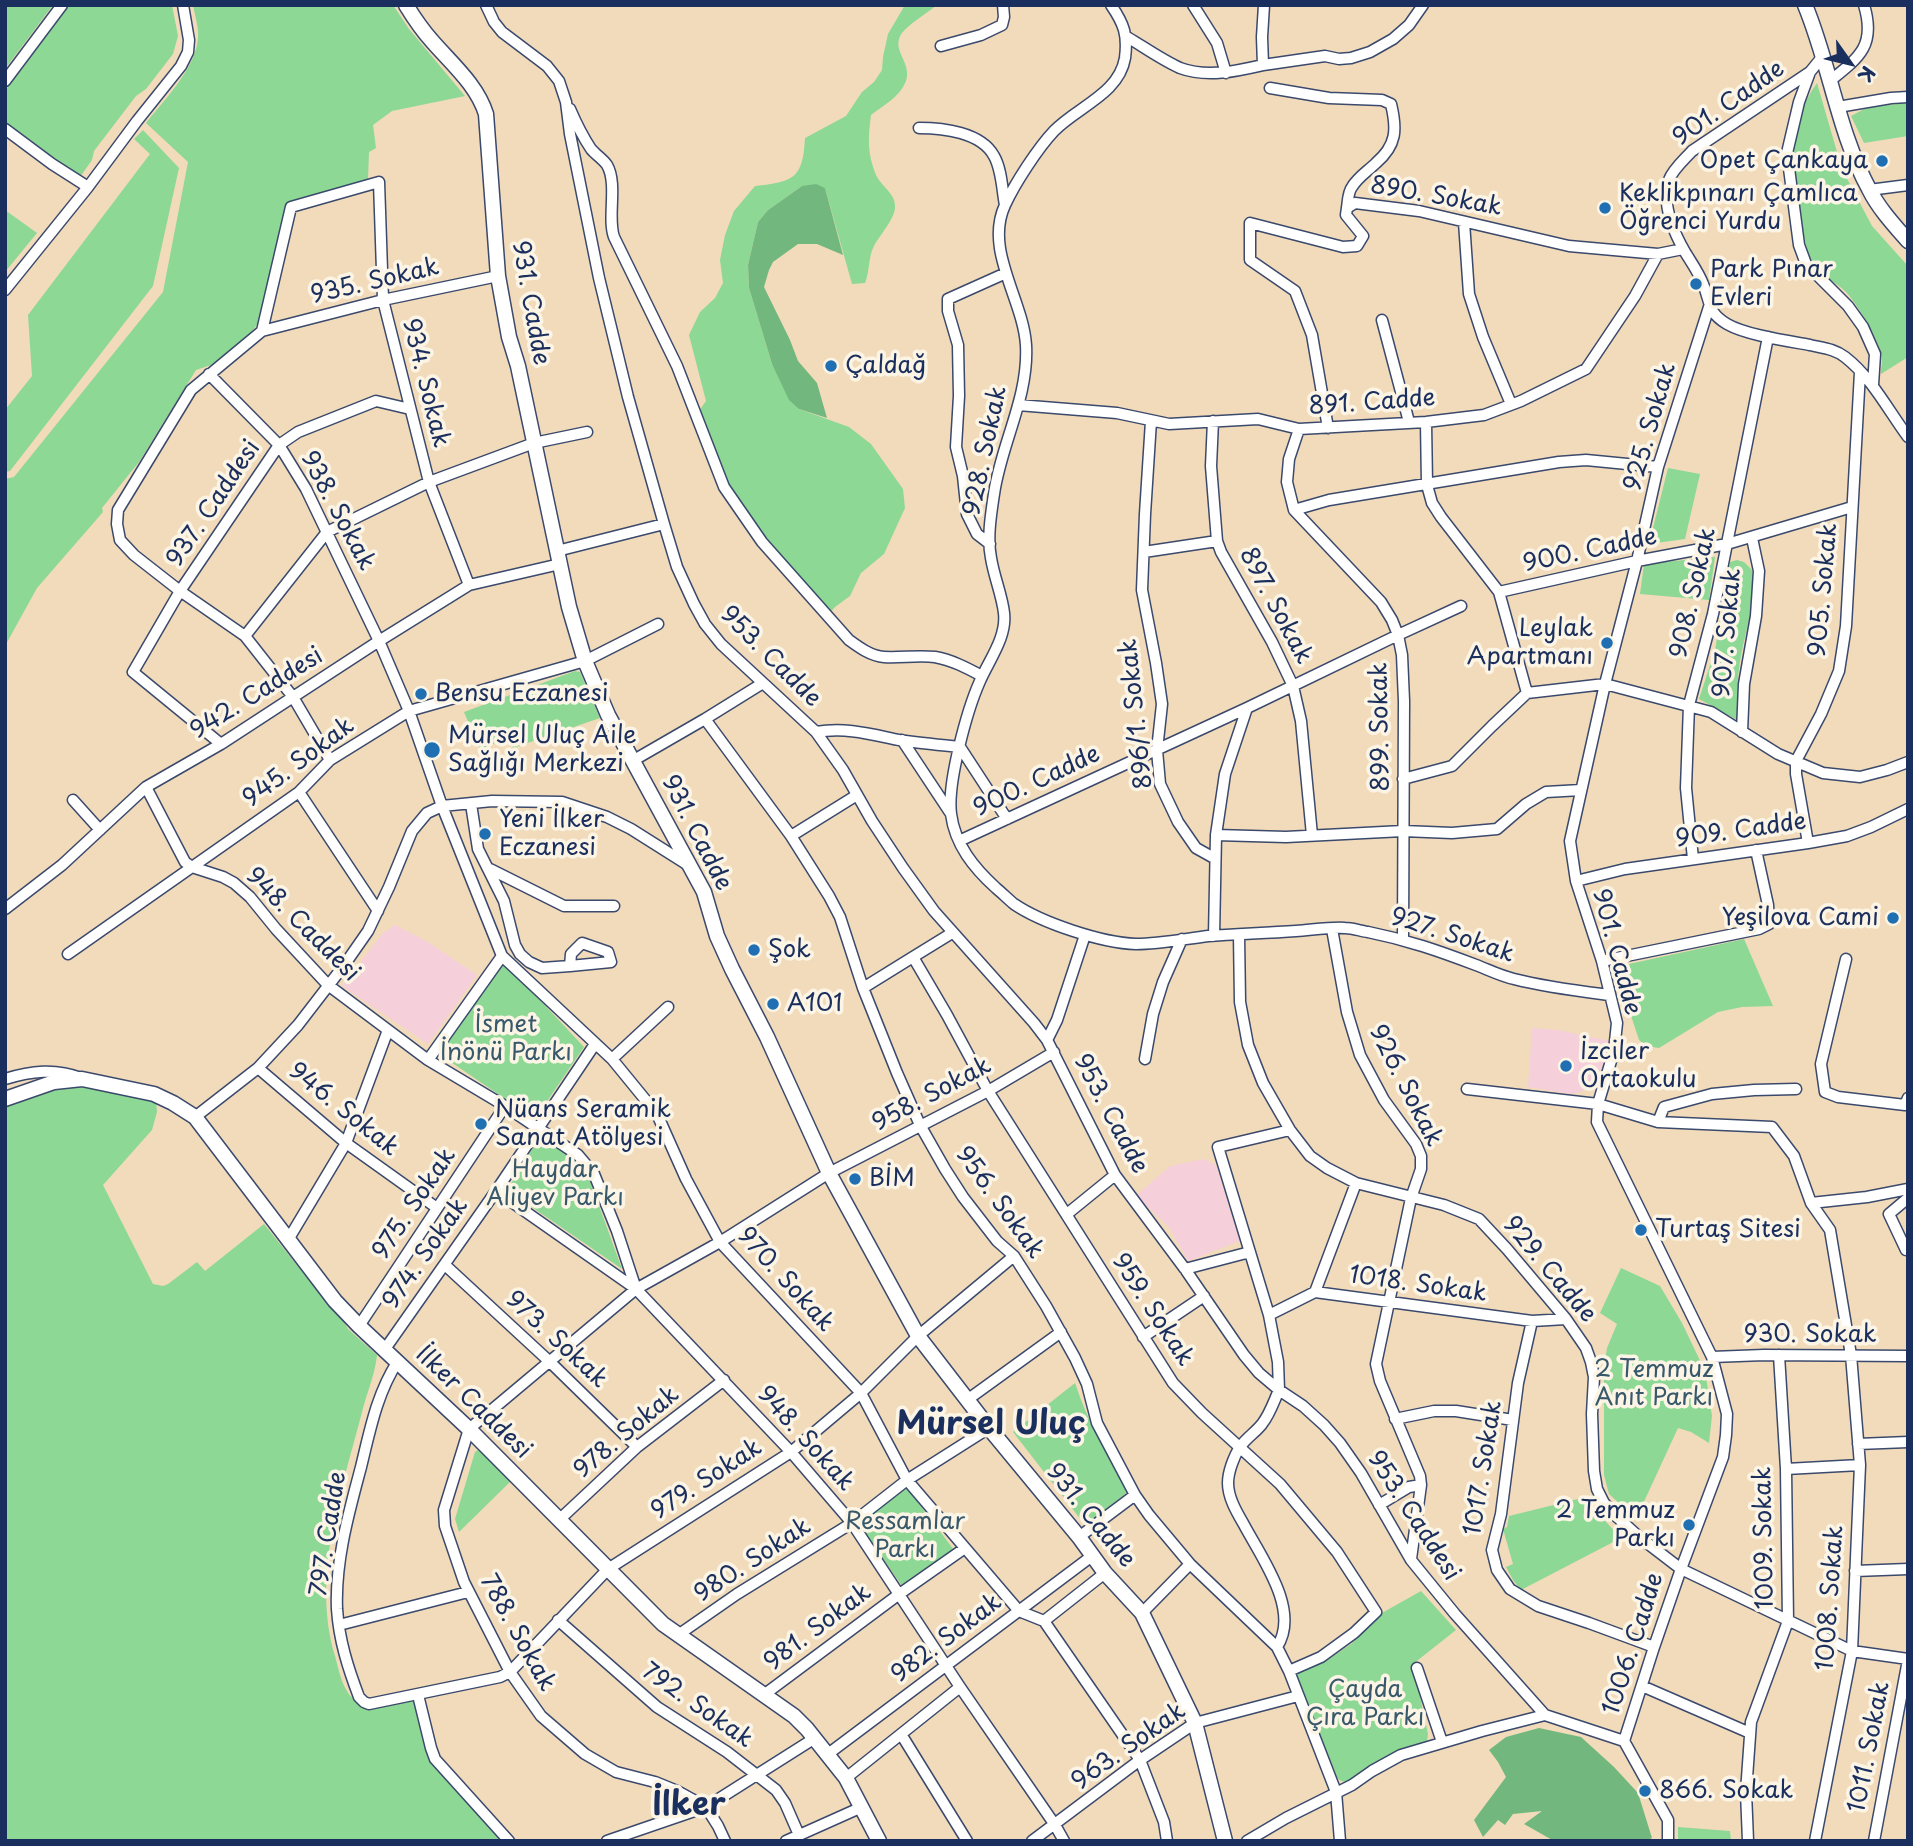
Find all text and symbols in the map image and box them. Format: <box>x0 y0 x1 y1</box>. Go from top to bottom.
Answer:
north arrow <box>1815 28 1885 98</box>
street label: 901. Cadde <box>1668 55 1790 153</box>
text: K <box>1852 61 1883 88</box>
place label: Opet Çankaya <box>1700 147 1868 175</box>
marker: Opet Çankaya <box>1874 153 1890 169</box>
street label: 890. Sokak <box>1368 171 1504 223</box>
place label: Keklikpınarı Çamlıca Öğrenci Yurdu <box>1619 180 1858 236</box>
marker: Keklikpınarı Çamlıca Öğrenci Yurdu <box>1597 200 1613 216</box>
street label: 931. Cadde <box>505 239 555 367</box>
street label: 935. Sokak <box>308 253 442 311</box>
place label: Park Pınar Evleri <box>1710 256 1833 312</box>
marker: Park Pınar Evleri <box>1688 276 1704 292</box>
street label: 934. Sokak <box>395 316 455 450</box>
place label: Çaldağ <box>845 352 926 380</box>
marker: Çaldağ <box>823 358 839 374</box>
street label: 925. Sokak <box>1619 360 1683 494</box>
street label: 928. Sokak <box>958 383 1014 519</box>
street label: 891. Cadde <box>1308 384 1436 422</box>
street label: 937. Caddesi <box>161 435 267 573</box>
street label: 938. Sokak <box>294 446 380 576</box>
street label: 905. Sokak <box>1804 522 1844 658</box>
street label: 900. Cadde <box>1520 523 1660 579</box>
street label: 908. Sokak <box>1665 525 1723 661</box>
street label: 897. Sokak <box>1232 543 1318 669</box>
street label: 907. Sokak <box>1708 567 1748 699</box>
street label: 953. Cadde <box>713 600 827 714</box>
place label: Leylak Apartmanı <box>1467 615 1593 671</box>
marker: Leylak Apartmanı <box>1599 635 1615 651</box>
street label: 896/1. Sokak <box>1115 638 1159 790</box>
street label: 942. Caddesi <box>185 642 329 746</box>
street label: 899. Sokak <box>1365 662 1397 792</box>
place label: Bensu Eczanesi <box>435 680 608 708</box>
marker: Bensu Eczanesi <box>413 686 429 702</box>
street label: 945. Sokak <box>238 712 360 814</box>
place label: Mürsel Uluç Aile Sağlığı Merkezi <box>448 722 637 778</box>
marker: Mürsel Uluç Aile Sağlığı Merkezi <box>422 740 442 760</box>
street label: 900. Cadde <box>969 740 1105 824</box>
street label: 931. Cadde <box>655 770 737 896</box>
place label: Yeni İlker Eczanesi <box>499 806 604 862</box>
street label: 909. Cadde <box>1674 808 1808 854</box>
marker: Yeni İlker Eczanesi <box>477 826 493 842</box>
street label: 948. Caddesi <box>239 862 365 988</box>
street label: 901. Cadde <box>1585 886 1647 1018</box>
street label: 927. Sokak <box>1386 902 1518 970</box>
place label: Yeşilova Cami <box>1722 904 1879 932</box>
marker: Yeşilova Cami <box>1885 910 1901 926</box>
place label: Şok <box>768 936 811 964</box>
marker: Şok <box>746 942 762 958</box>
place label: A101 <box>787 990 842 1018</box>
marker: A101 <box>765 996 781 1012</box>
park label: İsmet İnönü Parkı <box>440 1011 572 1067</box>
street label: 926. Sokak <box>1362 1020 1448 1152</box>
place label: İzciler Ortaokulu <box>1580 1038 1696 1094</box>
street label: 953. Cadde <box>1066 1049 1154 1179</box>
street label: 958. Sokak <box>868 1052 996 1138</box>
street label: 946. Sokak <box>282 1057 404 1163</box>
marker: İzciler Ortaokulu <box>1558 1058 1574 1074</box>
place label: Nüans Seramik Sanat Atölyesi <box>495 1096 671 1152</box>
marker: Nüans Seramik Sanat Atölyesi <box>473 1116 489 1132</box>
street label: 956. Sokak <box>949 1141 1049 1265</box>
street label: 975. Sokak <box>367 1143 463 1265</box>
park label: Haydar Aliyev Parkı <box>486 1156 624 1212</box>
place label: BİM <box>869 1165 915 1193</box>
marker: BİM <box>847 1171 863 1187</box>
street label: 974. Sokak <box>377 1193 475 1315</box>
street label: 929. Cadde <box>1496 1211 1602 1329</box>
place label: Turtaş Sitesi <box>1655 1216 1801 1244</box>
street label: 970. Sokak <box>731 1222 839 1338</box>
marker: Turtaş Sitesi <box>1633 1222 1649 1238</box>
street label: 959. Sokak <box>1105 1248 1199 1372</box>
street label: 1018. Sokak <box>1347 1261 1489 1309</box>
street label: 973. Sokak <box>499 1285 613 1395</box>
street label: 930. Sokak <box>1743 1321 1877 1349</box>
street label: İlker Caddesi <box>409 1341 537 1465</box>
park label: 2 Temmuz Anıt Parkı <box>1594 1356 1714 1412</box>
street label: 978. Sokak <box>569 1381 685 1485</box>
street label: 948. Sokak <box>750 1381 860 1497</box>
street label: 1017. Sokak <box>1459 1398 1509 1538</box>
district label: Mürsel Uluç <box>896 1406 1086 1444</box>
street label: 979. Sokak <box>646 1434 768 1526</box>
street label: 953. Caddesi <box>1360 1446 1466 1586</box>
street label: 931. Cadde <box>1039 1458 1141 1574</box>
street label: 1009. Sokak <box>1749 1466 1781 1610</box>
street label: 797. Cadde <box>305 1470 353 1598</box>
place label: 2 Temmuz Parkı <box>1556 1497 1675 1553</box>
park label: Ressamlar Parkı <box>845 1508 965 1564</box>
street label: 980. Sokak <box>689 1513 817 1609</box>
marker: 2 Temmuz Parkı <box>1681 1517 1697 1533</box>
street label: 1008. Sokak <box>1812 1525 1850 1671</box>
street label: 788. Sokak <box>473 1569 561 1697</box>
street label: 1006. Cadde <box>1598 1569 1670 1719</box>
street label: 981. Sokak <box>759 1578 877 1678</box>
street label: 982. Sokak <box>886 1588 1008 1690</box>
street label: 792. Sokak <box>636 1657 758 1755</box>
park label: Çayda Çıra Parkı <box>1306 1676 1424 1732</box>
street label: 1011. Sokak <box>1843 1679 1897 1815</box>
street label: 963. Sokak <box>1066 1697 1192 1797</box>
place label: 866. Sokak <box>1659 1777 1793 1805</box>
marker: 866. Sokak <box>1637 1783 1653 1799</box>
district label: İlker <box>652 1787 726 1825</box>

